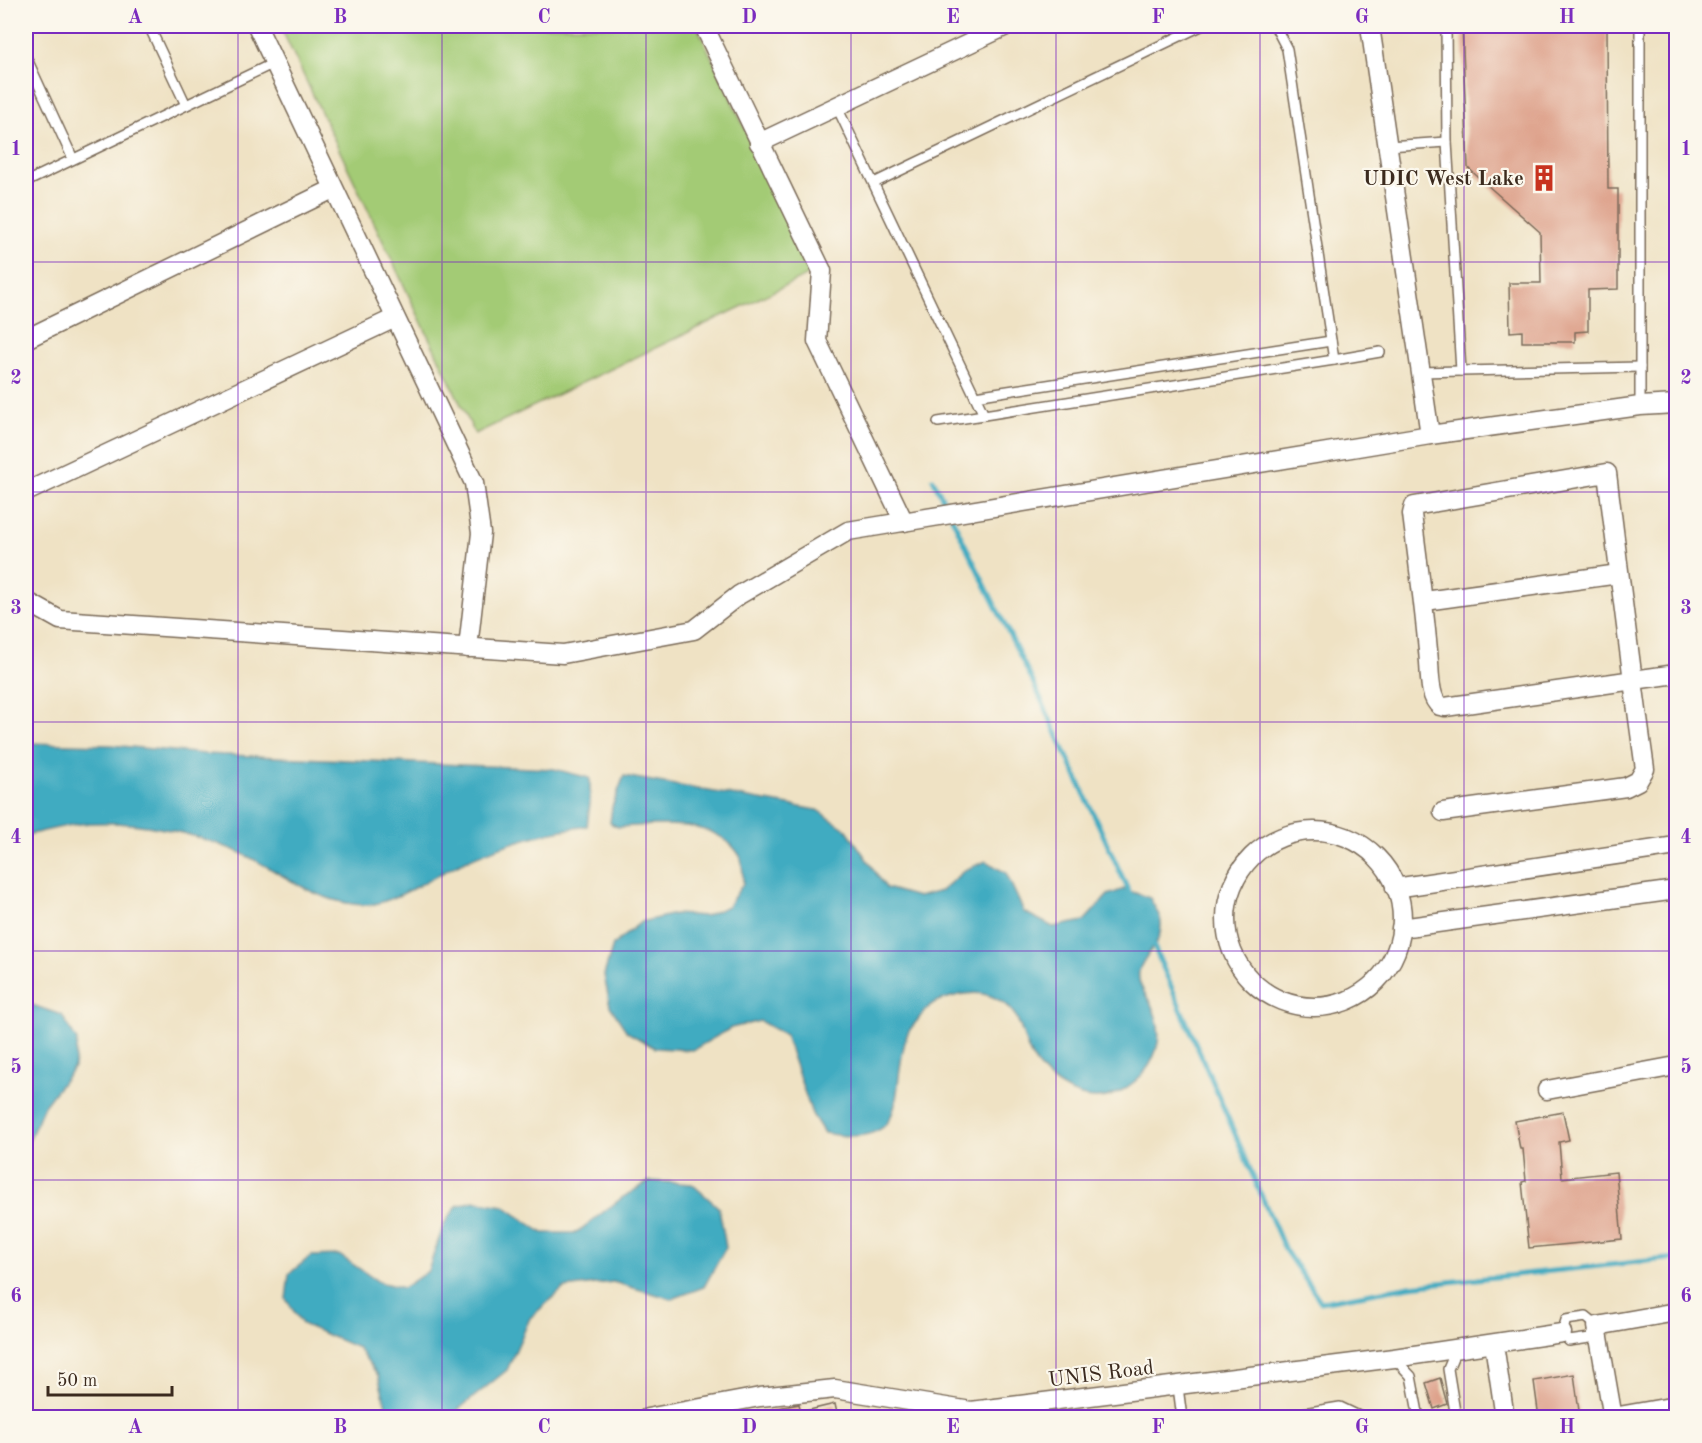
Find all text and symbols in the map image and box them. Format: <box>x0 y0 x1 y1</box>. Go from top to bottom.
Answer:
text: A <box>127 8 143 28</box>
text: B <box>333 8 347 28</box>
text: C <box>537 8 551 28</box>
text: D <box>741 8 757 28</box>
text: E <box>946 8 960 28</box>
text: F <box>1151 8 1165 28</box>
text: G <box>1355 8 1369 28</box>
text: H <box>1559 8 1575 28</box>
text: 1 <box>10 140 22 160</box>
text: 1 <box>1680 140 1692 160</box>
building icon: UDIC West Lake <box>1529 163 1559 193</box>
place label: UDIC West Lake <box>1362 169 1524 190</box>
text: 2 <box>10 369 22 389</box>
text: 2 <box>1680 369 1692 389</box>
text: 3 <box>10 599 22 619</box>
text: 3 <box>1680 599 1692 619</box>
text: 4 <box>10 828 22 848</box>
text: 4 <box>1680 828 1692 848</box>
text: 5 <box>10 1057 22 1078</box>
text: 5 <box>1680 1057 1692 1078</box>
text: 6 <box>10 1287 22 1307</box>
text: 6 <box>1680 1287 1692 1307</box>
street label: UNIS Road <box>1047 1358 1155 1391</box>
scale bar <box>48 1359 172 1397</box>
text: 50 m <box>57 1372 97 1390</box>
text: A <box>127 1418 143 1438</box>
text: B <box>333 1418 347 1438</box>
text: C <box>537 1418 551 1438</box>
text: D <box>741 1418 757 1438</box>
text: E <box>946 1418 960 1438</box>
text: F <box>1151 1418 1165 1438</box>
text: G <box>1355 1418 1369 1438</box>
text: H <box>1559 1418 1575 1438</box>

